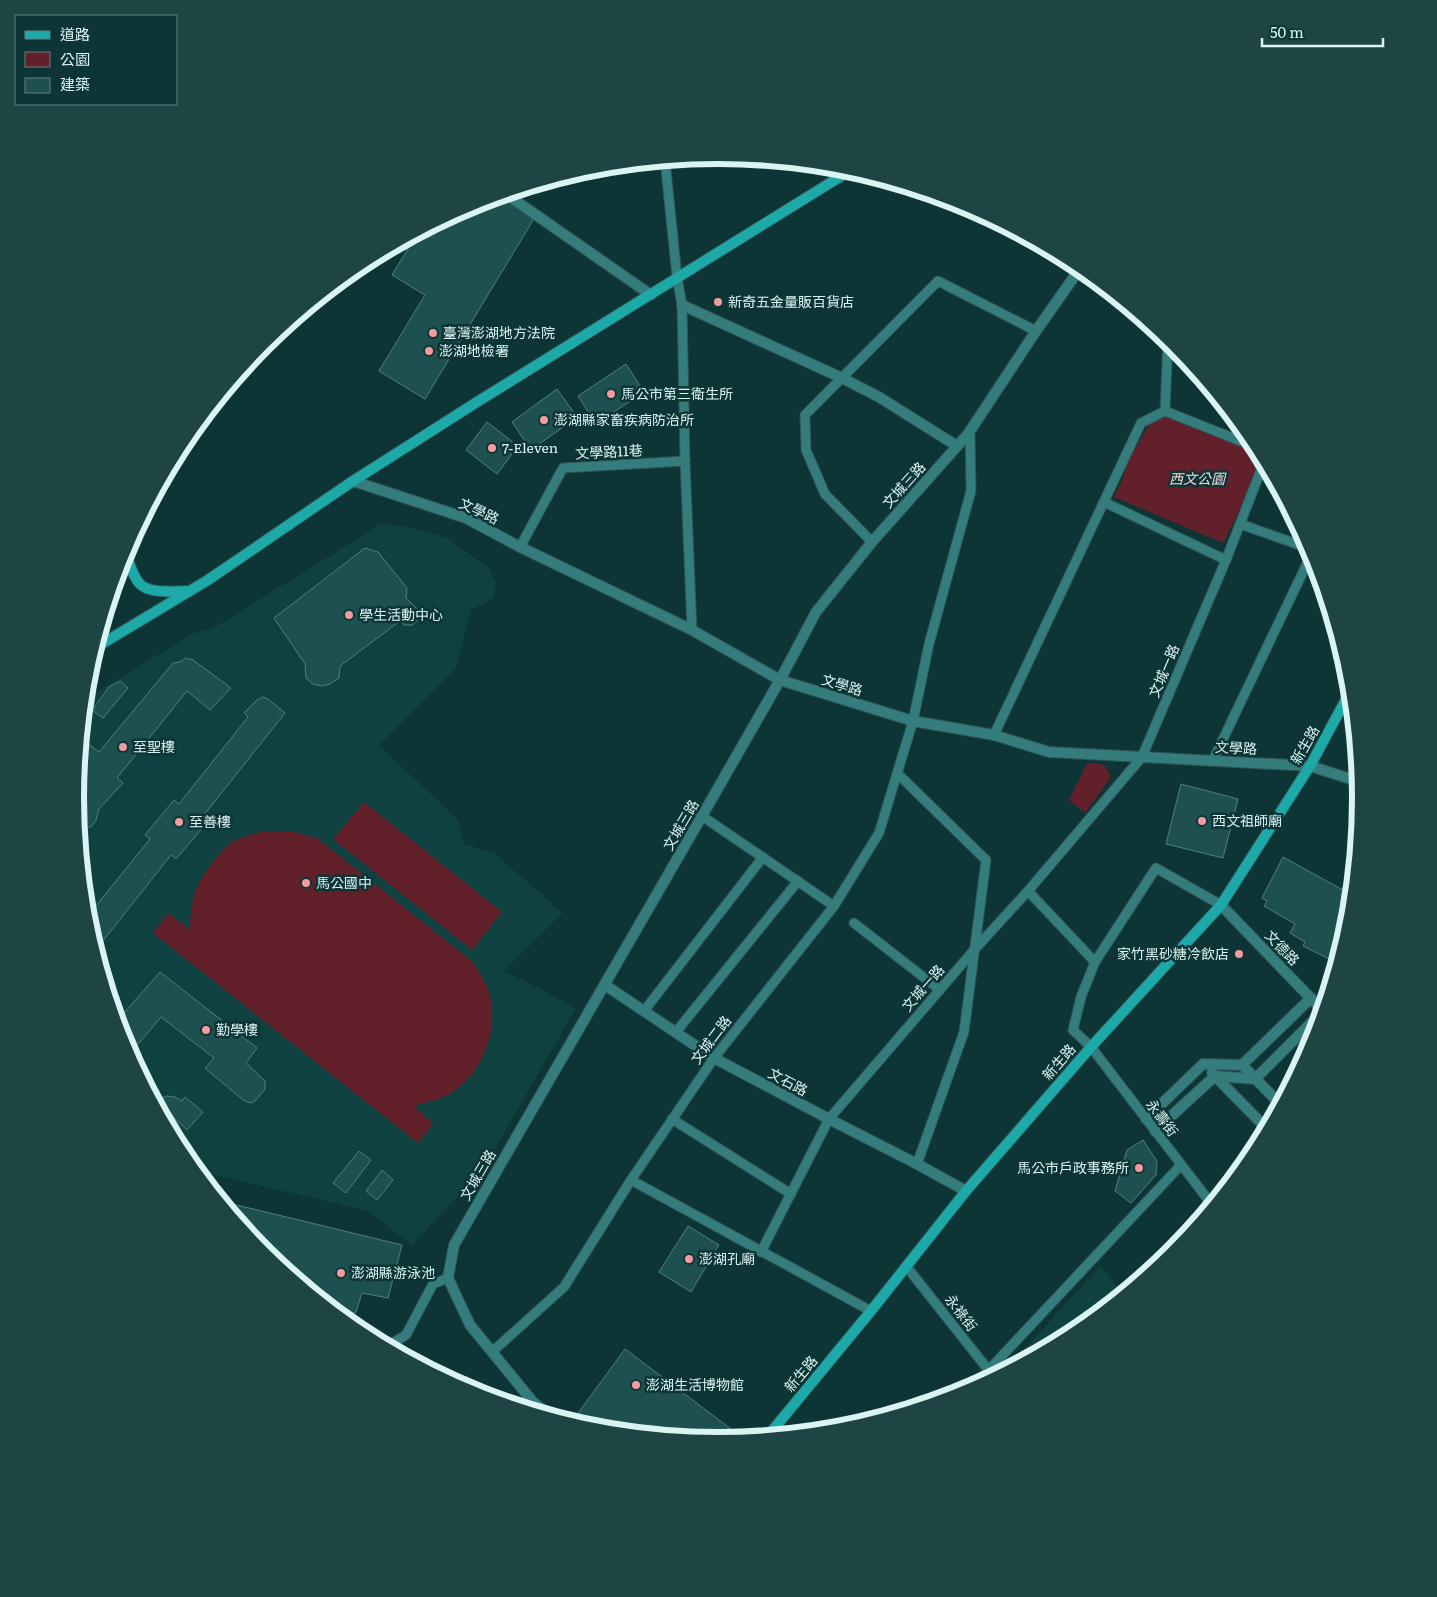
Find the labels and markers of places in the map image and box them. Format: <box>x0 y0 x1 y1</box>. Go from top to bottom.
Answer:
place label: 新奇五金量販百貨店 <box>728 291 854 311</box>
marker: 新奇五金量販百貨店 <box>712 296 724 308</box>
place label: 臺灣澎湖地方法院 <box>443 322 555 342</box>
marker: 臺灣澎湖地方法院 <box>427 327 439 339</box>
place label: 澎湖地檢署 <box>439 340 509 360</box>
marker: 澎湖地檢署 <box>423 345 435 357</box>
place label: 馬公市第三衛生所 <box>621 383 733 403</box>
marker: 馬公市第三衛生所 <box>605 388 617 400</box>
place label: 澎湖縣家畜疾病防治所 <box>554 409 694 429</box>
marker: 澎湖縣家畜疾病防治所 <box>538 414 550 426</box>
place label: 7-Eleven <box>502 437 558 457</box>
marker: 7-Eleven <box>486 442 498 454</box>
place label: 學生活動中心 <box>359 604 443 624</box>
marker: 學生活動中心 <box>343 609 355 621</box>
place label: 至聖樓 <box>133 736 175 756</box>
marker: 至聖樓 <box>117 741 129 753</box>
place label: 西文祖師廟 <box>1212 810 1282 830</box>
place label: 至善樓 <box>189 811 231 831</box>
marker: 西文祖師廟 <box>1196 815 1208 827</box>
marker: 至善樓 <box>173 816 185 828</box>
place label: 馬公國中 <box>316 872 372 892</box>
marker: 馬公國中 <box>300 877 312 889</box>
place label: 家竹黑砂糖冷飲店 <box>1117 943 1229 963</box>
marker: 家竹黑砂糖冷飲店 <box>1233 948 1245 960</box>
place label: 勤學樓 <box>216 1019 258 1039</box>
marker: 勤學樓 <box>200 1024 212 1036</box>
place label: 馬公市戶政事務所 <box>1017 1157 1129 1177</box>
marker: 馬公市戶政事務所 <box>1133 1162 1145 1174</box>
place label: 澎湖孔廟 <box>699 1248 755 1268</box>
marker: 澎湖孔廟 <box>683 1253 695 1265</box>
place label: 澎湖縣游泳池 <box>351 1262 435 1282</box>
marker: 澎湖縣游泳池 <box>335 1267 347 1279</box>
place label: 澎湖生活博物館 <box>646 1374 744 1394</box>
marker: 澎湖生活博物館 <box>630 1379 642 1391</box>

